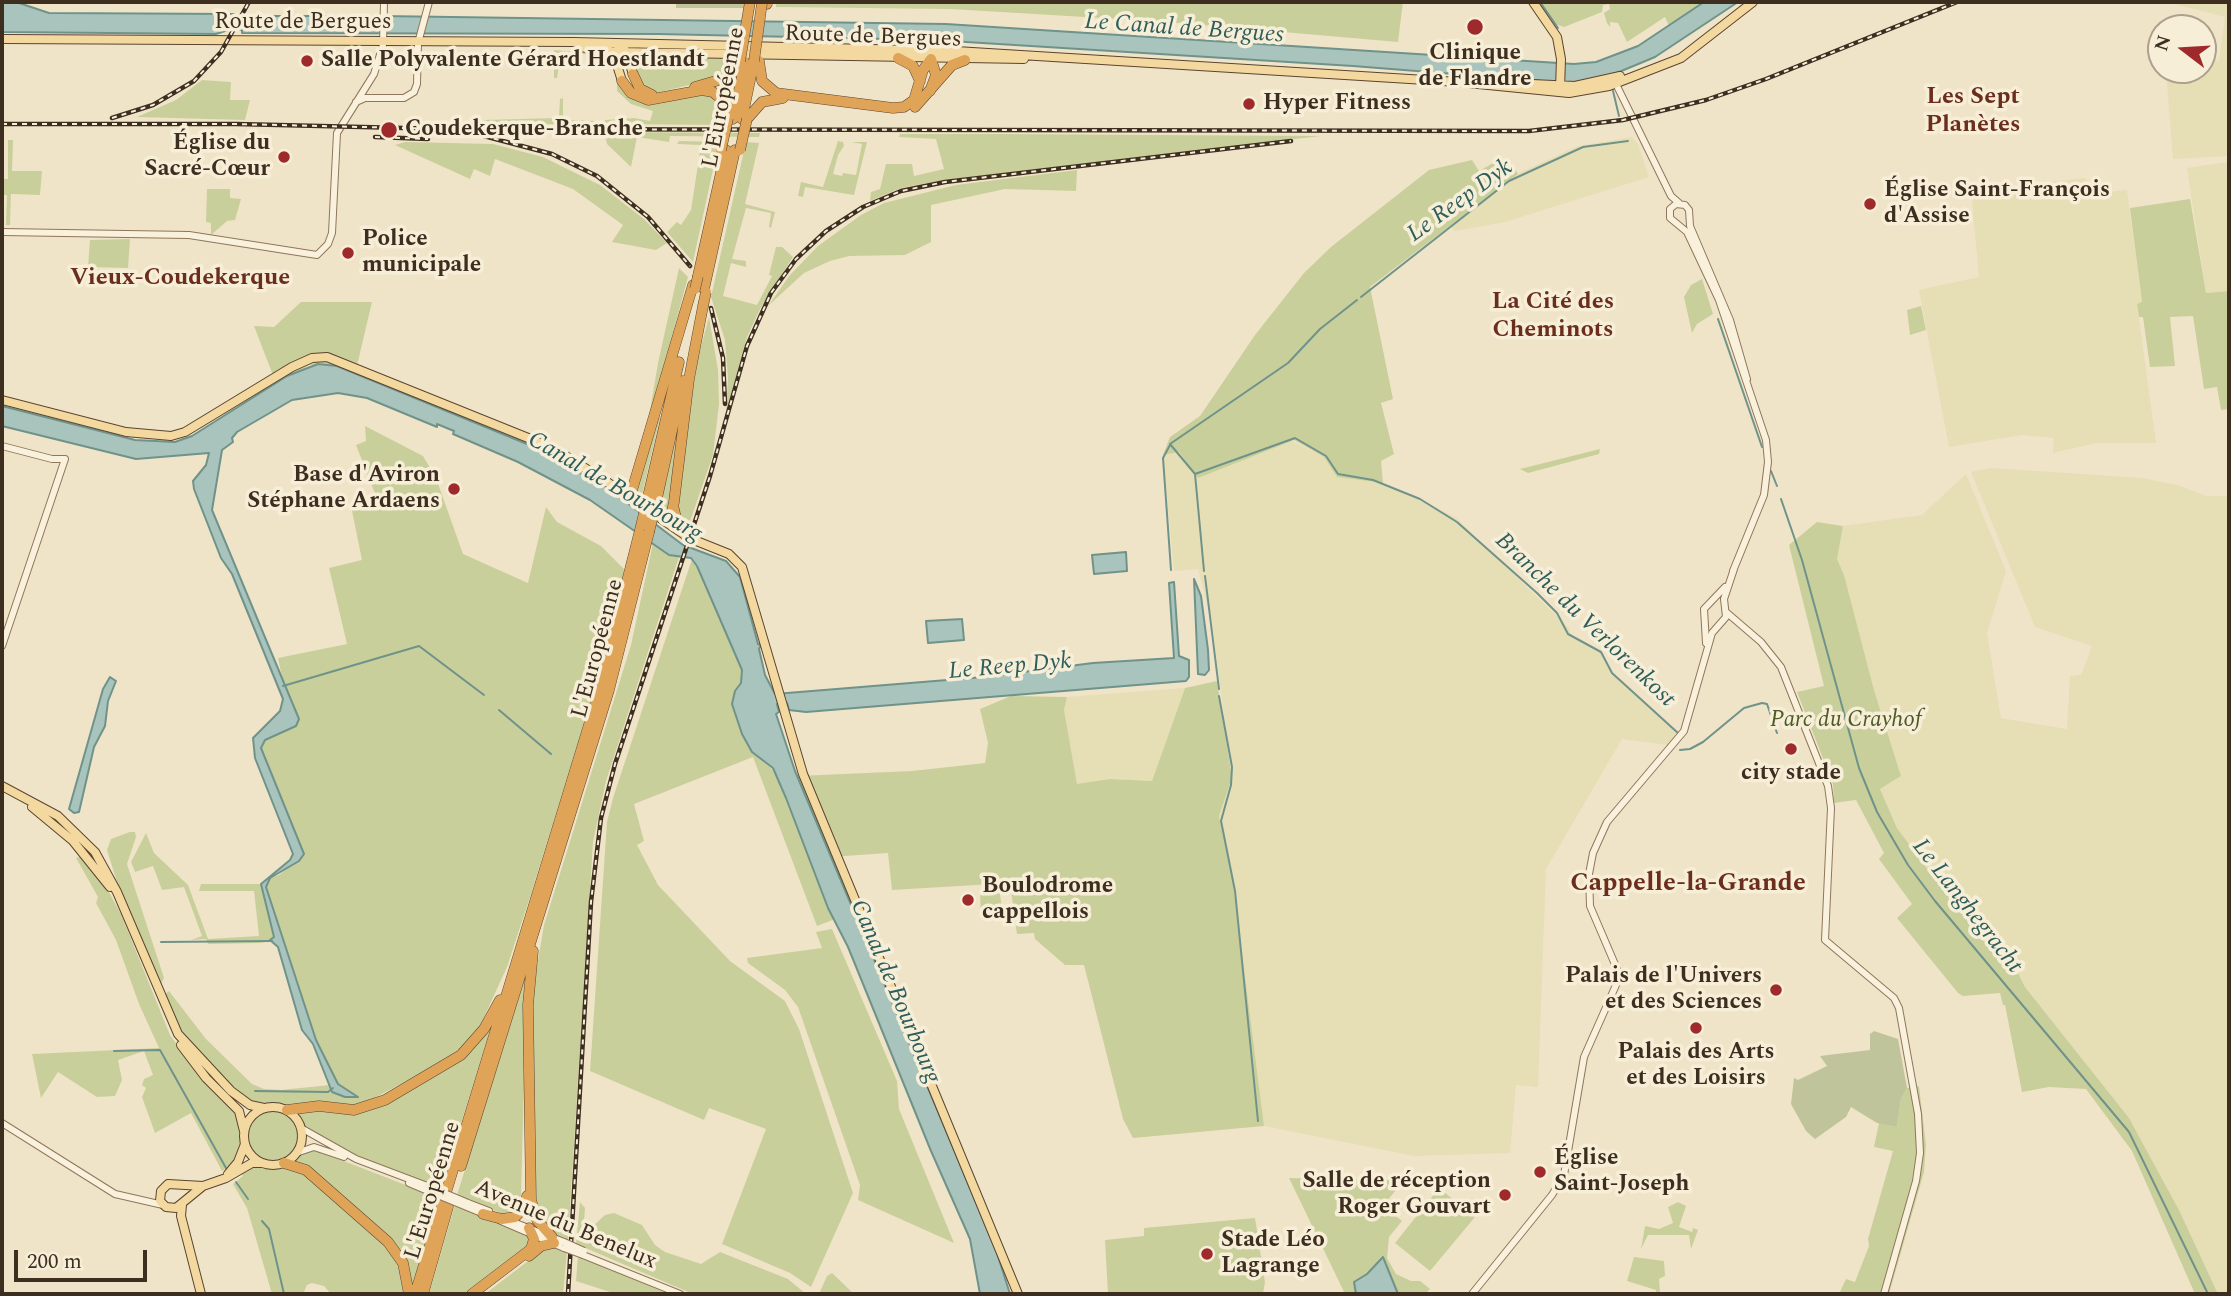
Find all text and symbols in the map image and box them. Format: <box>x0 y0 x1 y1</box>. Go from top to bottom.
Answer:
street label: Route de Bergues <box>214 9 392 37</box>
water label: Le Canal de Bergues <box>1083 9 1285 51</box>
north arrow <box>2147 14 2217 84</box>
marker: Clinique de Flandre <box>1465 17 1485 37</box>
street label: Route de Bergues <box>784 21 962 55</box>
street label: L'Européenne <box>698 25 752 171</box>
text: N <box>2147 32 2179 55</box>
place label: Clinique de Flandre <box>1418 40 1532 94</box>
place label: Salle Polyvalente Gérard Hoestlandt <box>321 47 705 75</box>
marker: Salle Polyvalente Gérard Hoestlandt <box>299 53 315 69</box>
district label: Les Sept Planètes <box>1926 84 2020 140</box>
place label: Hyper Fitness <box>1263 90 1411 118</box>
marker: Hyper Fitness <box>1241 96 1257 112</box>
place label: Coudekerque-Branche <box>405 116 643 144</box>
marker: Coudekerque-Branche <box>379 120 399 140</box>
place label: Église du Sacré-Cœur <box>144 130 270 184</box>
marker: Église du Sacré-Cœur <box>276 149 292 165</box>
water label: Le Reep Dyk <box>1403 154 1519 250</box>
place label: Église Saint-François d'Assise <box>1884 177 2110 231</box>
marker: Église Saint-François d'Assise <box>1862 196 1878 212</box>
place label: Police municipale <box>362 226 481 280</box>
marker: Police municipale <box>340 245 356 261</box>
district label: Vieux-Coudekerque <box>70 265 290 293</box>
district label: La Cité des Cheminots <box>1492 289 1614 345</box>
water label: Canal de Bourbourg <box>522 427 706 549</box>
place label: Base d'Aviron Stéphane Ardaens <box>247 462 440 516</box>
marker: Base d'Aviron Stéphane Ardaens <box>446 481 462 497</box>
water label: Branche du Verlorenkost <box>1488 527 1680 715</box>
street label: L'Européenne <box>567 576 631 722</box>
water label: Le Reep Dyk <box>947 648 1073 688</box>
park label: Parc du Crayhof <box>1770 707 1922 735</box>
marker: city stade <box>1783 741 1799 757</box>
place label: city stade <box>1741 760 1841 788</box>
water label: Le Langhegracht <box>1905 834 2027 980</box>
district label: Cappelle-la-Grande <box>1570 869 1806 901</box>
place label: Boulodrome cappellois <box>982 873 1113 927</box>
marker: Boulodrome cappellois <box>960 892 976 908</box>
water label: Canal de Bourbourg <box>842 896 946 1088</box>
place label: Palais de l'Univers et des Sciences <box>1565 963 1762 1017</box>
marker: Palais de l'Univers et des Sciences <box>1768 982 1784 998</box>
marker: Palais des Arts et des Loisirs <box>1688 1020 1704 1036</box>
place label: Palais des Arts et des Loisirs <box>1617 1039 1775 1093</box>
street label: L'Européenne <box>400 1119 468 1263</box>
place label: Église Saint-Joseph <box>1554 1145 1689 1199</box>
marker: Église Saint-Joseph <box>1532 1164 1548 1180</box>
place label: Salle de réception Roger Gouvart <box>1302 1168 1491 1222</box>
street label: Avenue du Benelux <box>470 1175 660 1277</box>
marker: Salle de réception Roger Gouvart <box>1497 1187 1513 1203</box>
place label: Stade Léo Lagrange <box>1221 1227 1325 1281</box>
scale bar <box>18 1236 150 1280</box>
text: 200 m <box>27 1246 82 1278</box>
marker: Stade Léo Lagrange <box>1199 1246 1215 1262</box>

